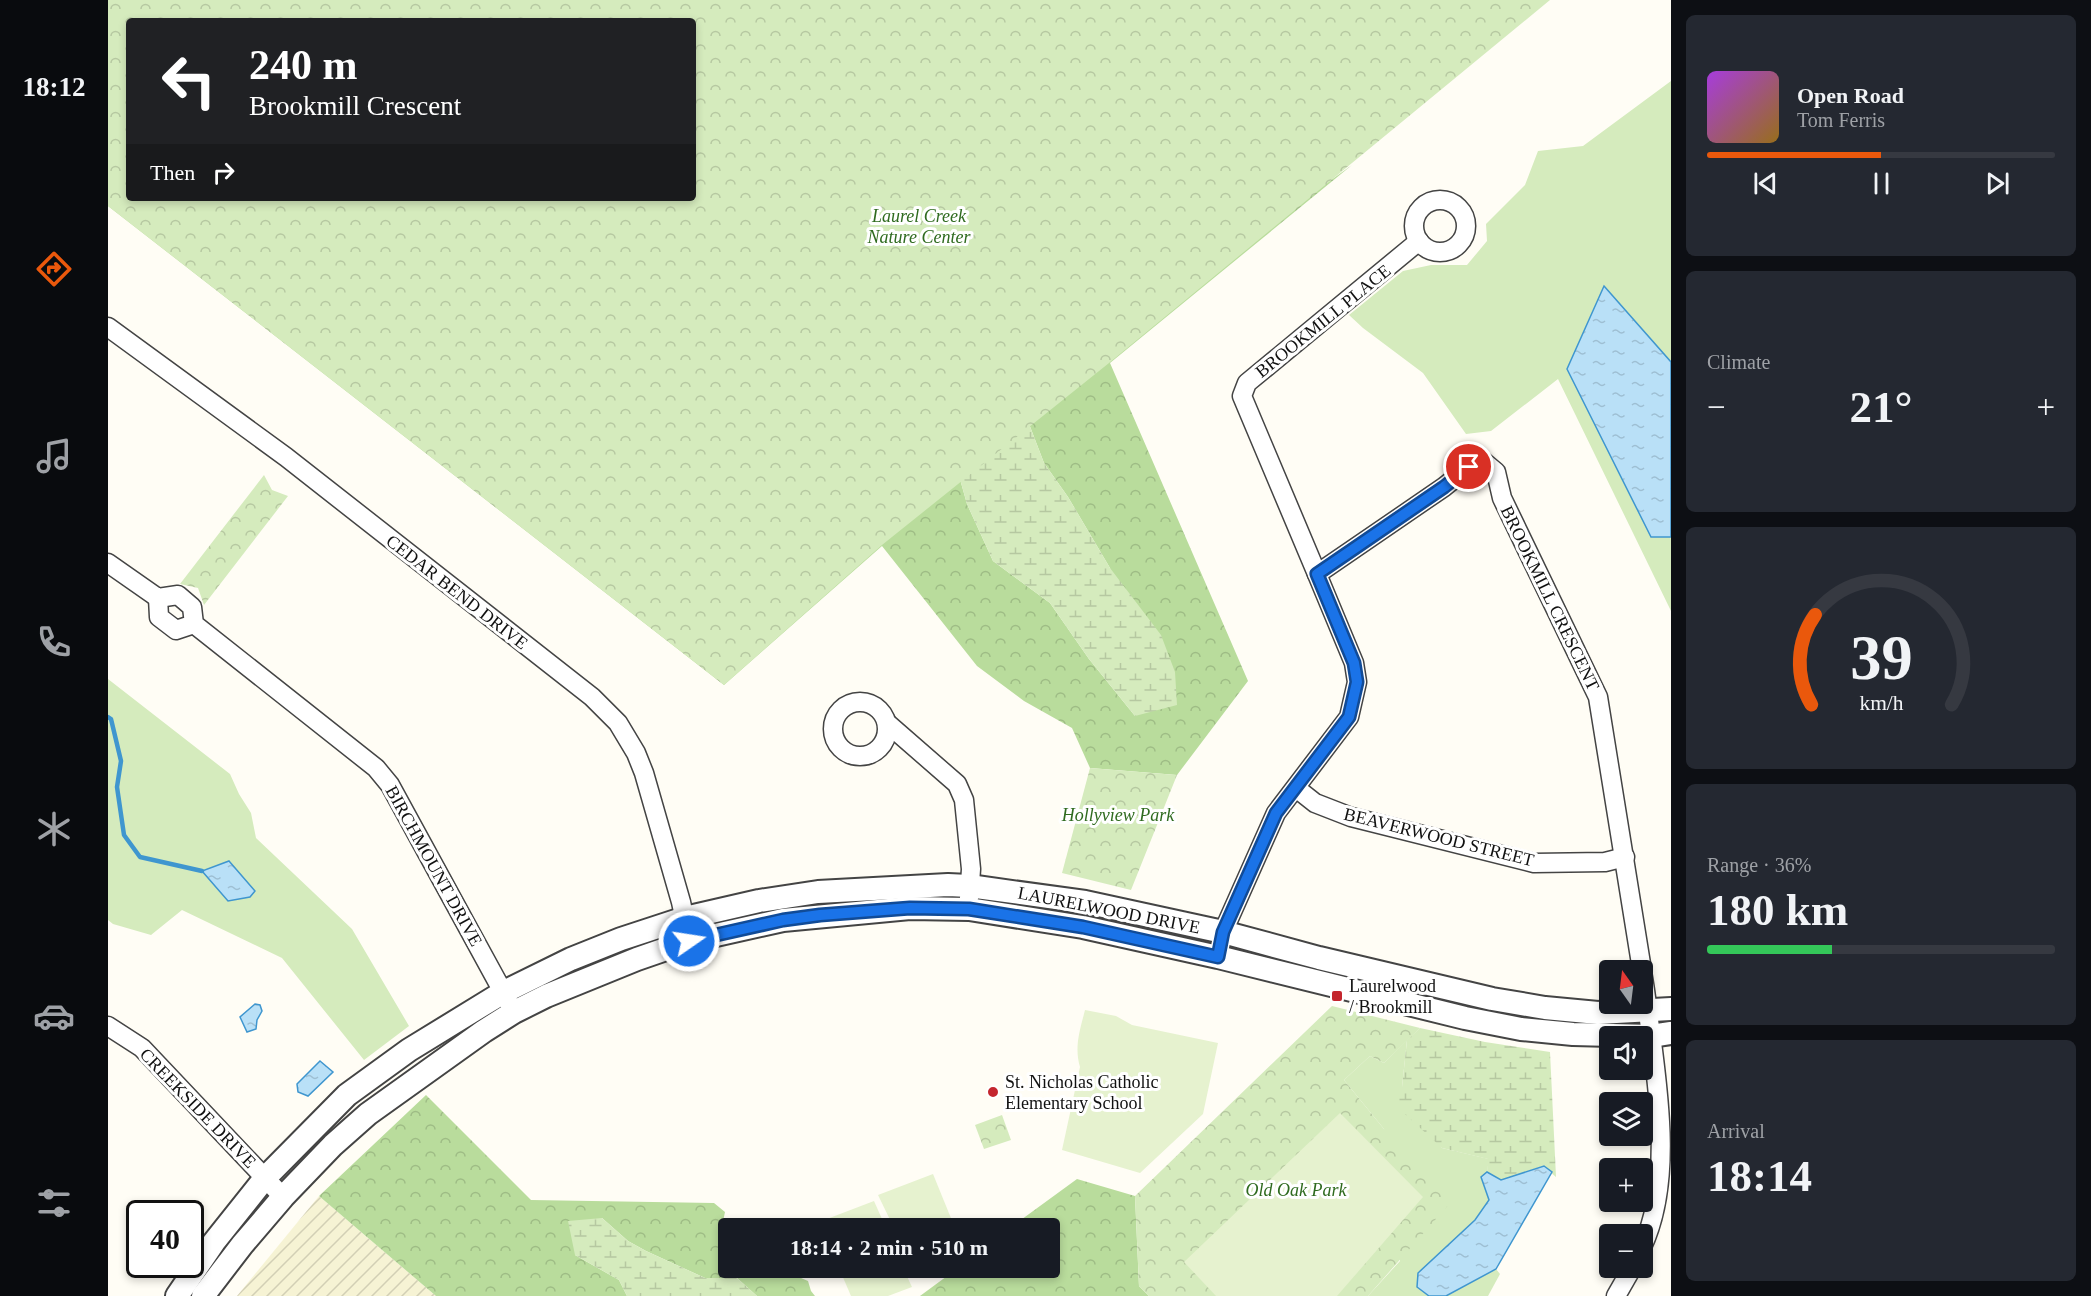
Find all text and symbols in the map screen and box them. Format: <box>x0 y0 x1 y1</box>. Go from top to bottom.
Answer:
icon: left <box>150 42 228 120</box>
text: 240 m <box>249 42 358 88</box>
text: 18:12 <box>23 72 86 102</box>
text: Open Road <box>1797 83 1904 108</box>
text: Brookmill Crescent <box>249 91 461 121</box>
text: Tom Ferris <box>1797 109 1885 131</box>
icon: right <box>207 156 240 189</box>
text: Then <box>150 160 195 185</box>
icon: previous <box>1749 167 1782 200</box>
icon: pause <box>1865 167 1898 200</box>
icon: next <box>1981 167 2014 200</box>
park label: Laurel Creek Nature Center <box>867 206 971 247</box>
icon: directions <box>33 248 75 290</box>
street label: BROOKMILL PLACE <box>1251 260 1395 382</box>
text: Climate <box>1707 351 1770 373</box>
text: 21° <box>1850 382 1913 432</box>
text: − <box>1707 389 1726 425</box>
text: + <box>2036 389 2055 425</box>
icon: music <box>33 435 75 477</box>
pin <box>1443 441 1494 492</box>
icon: arrive <box>1452 450 1485 483</box>
street label: BROOKMILL CRESCENT <box>1497 502 1603 694</box>
street label: CEDAR BEND DRIVE <box>382 531 532 653</box>
icon: phone <box>33 621 75 663</box>
text: 39 <box>1850 623 1912 692</box>
text: km/h <box>1859 691 1903 715</box>
street label: BIRCHMOUNT DRIVE <box>382 782 486 950</box>
street label: BEAVERWOOD STREET <box>1342 804 1536 870</box>
park label: Hollyview Park <box>1061 805 1175 825</box>
icon: climate <box>33 808 75 850</box>
text: Range · 36% <box>1707 854 1811 876</box>
street label: LAURELWOOD DRIVE <box>1016 883 1202 937</box>
text: 180 km <box>1707 885 1848 935</box>
position arrow <box>657 909 721 973</box>
north arrow <box>1599 960 1653 1014</box>
map controls <box>1599 960 1653 1278</box>
place label: Laurelwood / Brookmill <box>1349 976 1436 1017</box>
marker: Laurelwood / Brookmill <box>1330 989 1344 1003</box>
icon: car <box>33 995 75 1037</box>
button: sound <box>1599 1026 1653 1080</box>
street label: CREEKSIDE DRIVE <box>136 1044 260 1172</box>
place label: St. Nicholas Catholic Elementary School <box>1005 1072 1158 1113</box>
marker: St. Nicholas Catholic Elementary School <box>986 1085 1000 1099</box>
button: layers <box>1599 1092 1653 1146</box>
text: Arrival <box>1707 1120 1765 1142</box>
text: 18:14 <box>1707 1151 1812 1201</box>
button: + <box>1599 1158 1653 1212</box>
park label: Old Oak Park <box>1246 1180 1347 1200</box>
icon: filters <box>33 1182 75 1224</box>
speed limit sign: 40 <box>126 1200 204 1278</box>
button: − <box>1599 1224 1653 1278</box>
text: 18:14 · 2 min · 510 m <box>790 1235 988 1260</box>

